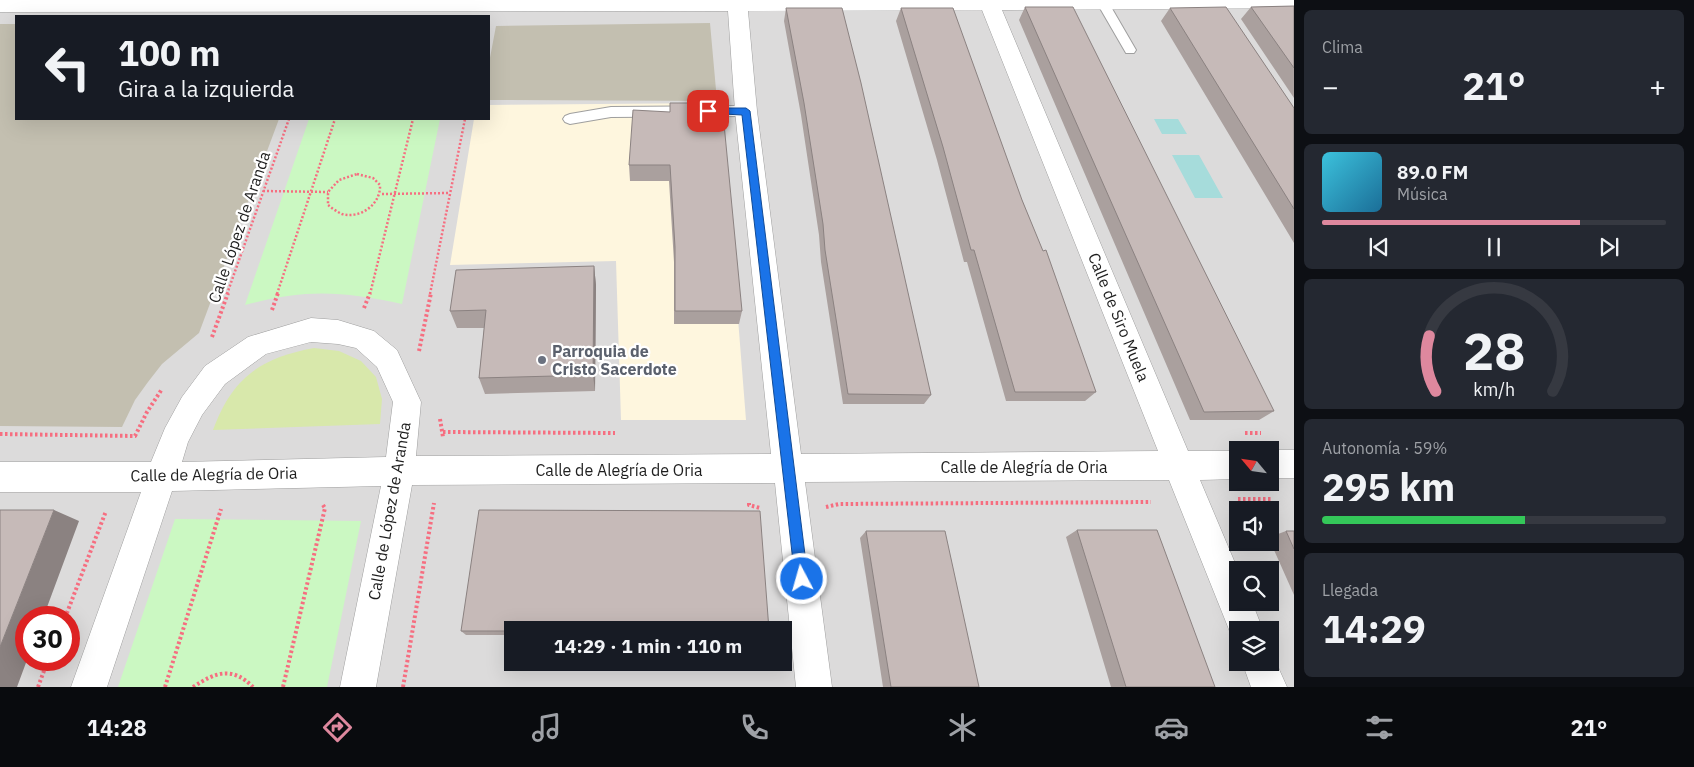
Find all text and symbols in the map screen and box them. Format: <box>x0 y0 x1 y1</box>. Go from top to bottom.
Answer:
text: 100 m <box>118 30 221 76</box>
icon: left <box>35 35 100 100</box>
text: Clima <box>1322 37 1363 57</box>
text: 21° <box>1462 61 1526 110</box>
text: − <box>1322 68 1339 105</box>
text: + <box>1649 68 1666 105</box>
text: Gira a la izquierda <box>118 74 294 103</box>
pin <box>687 90 729 132</box>
icon: arrive <box>694 97 722 125</box>
street label: Calle López de Aranda <box>204 148 274 305</box>
text: 89.0 FM <box>1397 160 1468 184</box>
text: Música <box>1397 184 1447 204</box>
icon: previous <box>1365 233 1393 261</box>
icon: pause <box>1480 233 1508 261</box>
icon: next <box>1595 233 1623 261</box>
street label: Calle de Siro Muela <box>1084 250 1154 385</box>
text: 28 <box>1463 317 1525 384</box>
place label: Parroquia de Cristo Sacerdote <box>552 341 677 379</box>
marker: Parroquia de Cristo Sacerdote <box>536 354 548 366</box>
text: km/h <box>1473 378 1515 401</box>
street label: Calle de López de Aranda <box>363 420 415 602</box>
text: Autonomía · 59% <box>1322 438 1447 458</box>
north arrow <box>1229 441 1279 491</box>
map controls <box>1229 441 1279 671</box>
street label: Calle de Alegría de Oria <box>940 457 1108 477</box>
street label: Calle de Alegría de Oria <box>535 460 703 480</box>
text: 295 km <box>1322 462 1455 511</box>
street label: Calle de Alegría de Oria <box>130 463 298 485</box>
button: sound <box>1229 501 1279 551</box>
position arrow <box>775 552 827 604</box>
button: search <box>1229 561 1279 611</box>
text: Llegada <box>1322 580 1378 600</box>
text: 14:29 <box>1322 604 1426 653</box>
speed limit sign: 30 <box>15 606 80 671</box>
button: layers <box>1229 621 1279 671</box>
text: 14:29 · 1 min · 110 m <box>554 634 742 658</box>
icon: directions <box>320 710 355 745</box>
icon: music <box>529 710 564 745</box>
icon: phone <box>737 710 772 745</box>
icon: climate <box>945 710 980 745</box>
icon: car <box>1154 710 1189 745</box>
icon: filters <box>1362 710 1397 745</box>
text: 14:28 <box>87 713 147 742</box>
text: 21° <box>1570 713 1607 742</box>

